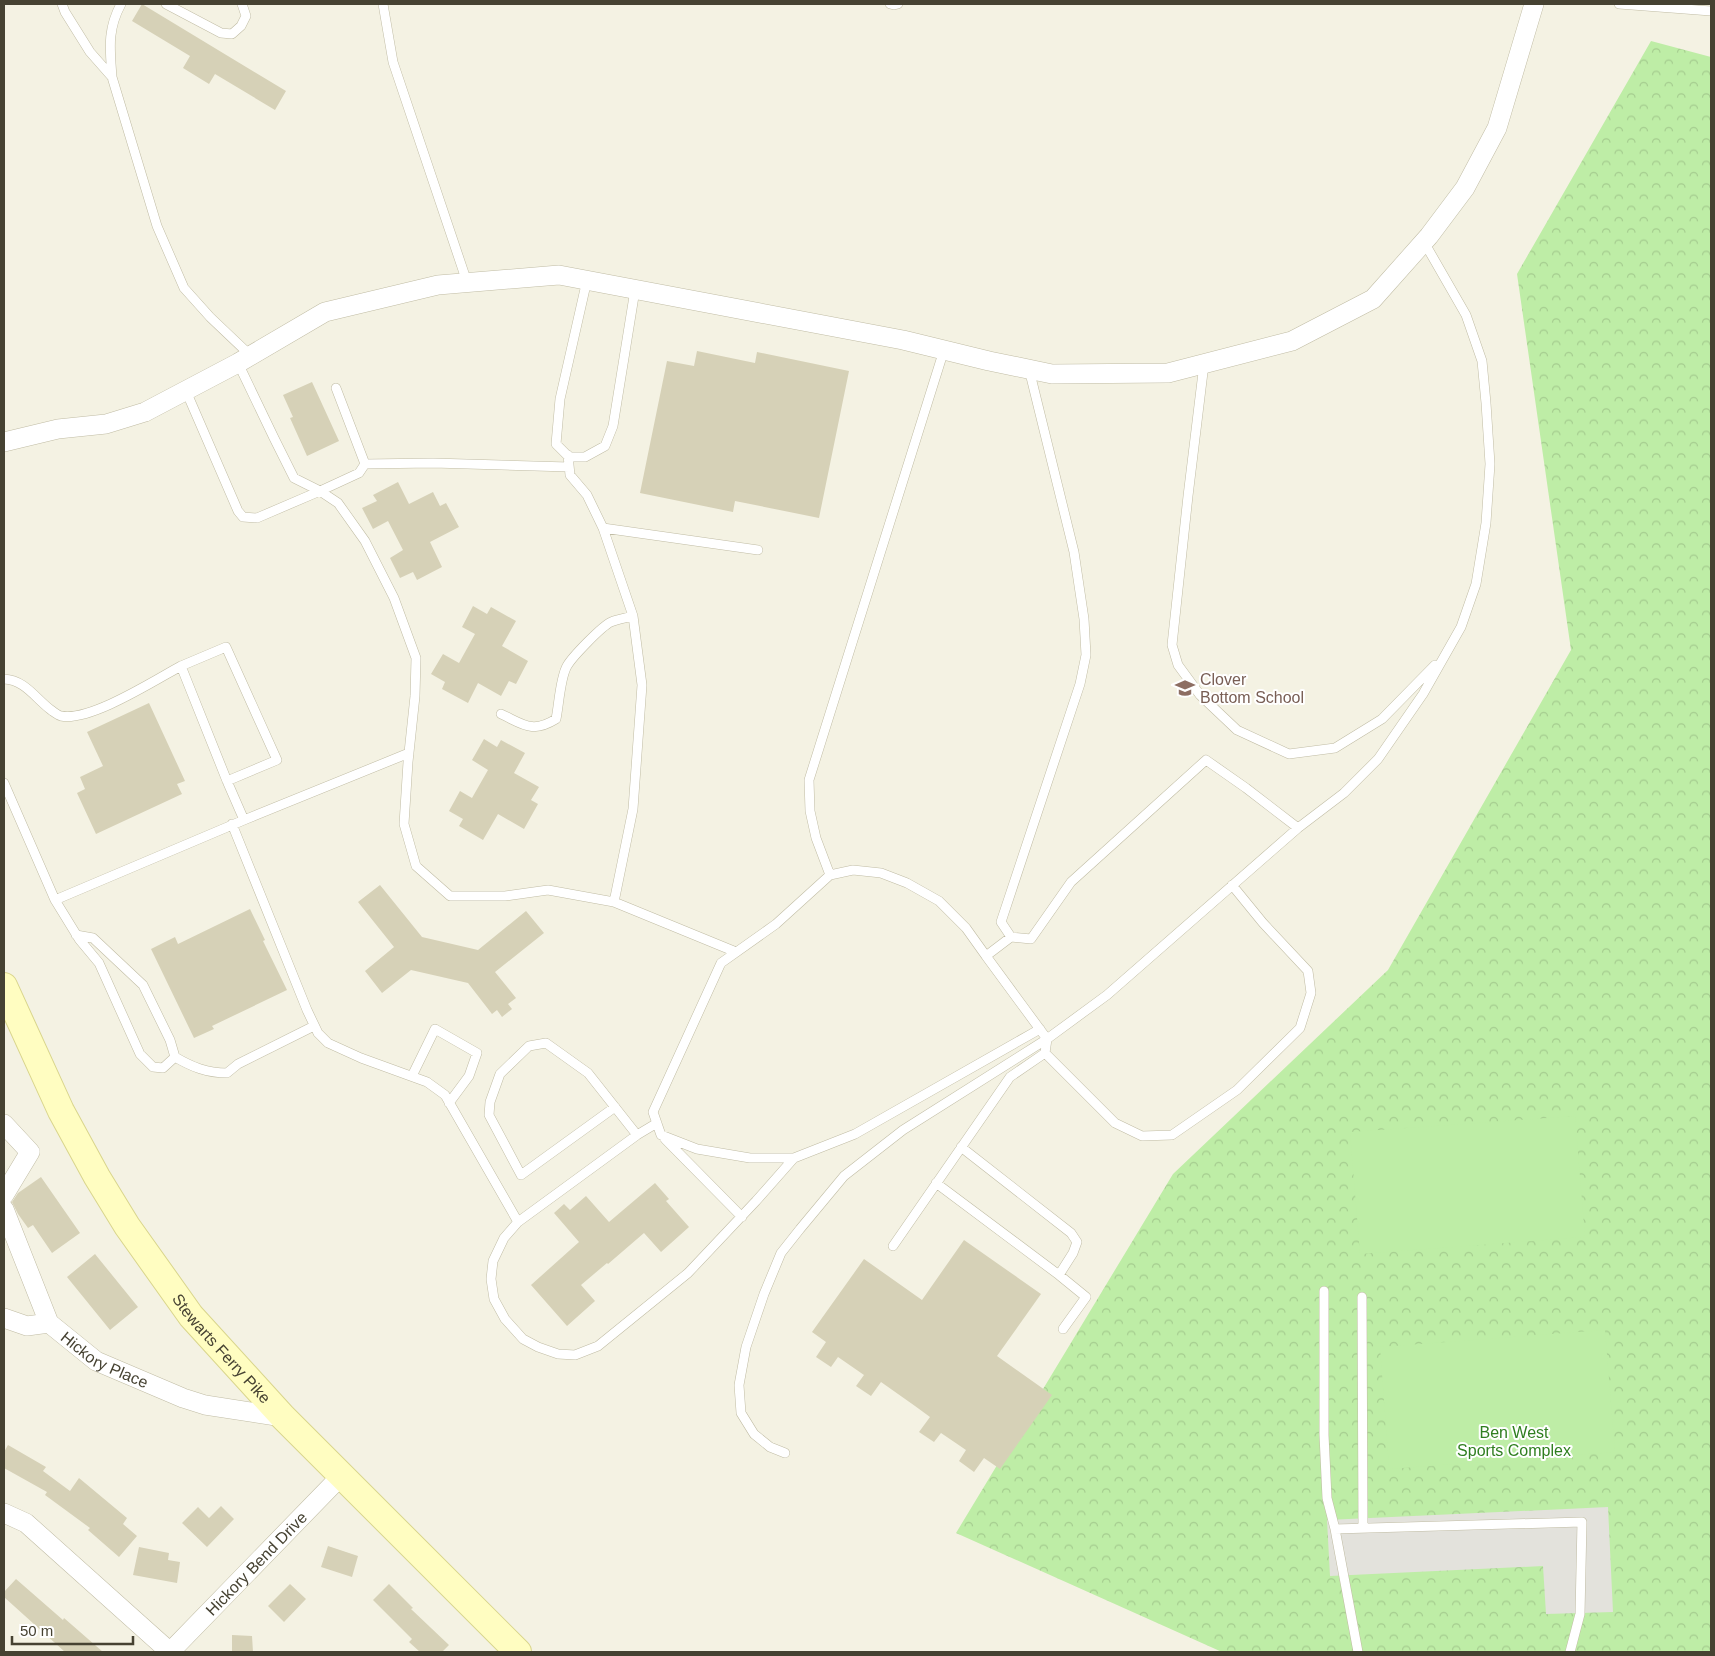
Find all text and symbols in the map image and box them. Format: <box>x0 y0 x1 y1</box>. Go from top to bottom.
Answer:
place label: Clover Bottom School <box>1200 671 1304 706</box>
school or university icon: Clover Bottom School <box>1174 677 1196 699</box>
street label: Stewarts Ferry Pike <box>169 1291 274 1407</box>
street label: Hickory Place <box>58 1328 151 1391</box>
park label: Ben West Sports Complex <box>1457 1424 1571 1459</box>
street label: Hickory Bend Drive <box>203 1509 310 1619</box>
scale bar <box>12 1614 134 1646</box>
text: 50 m <box>20 1622 53 1639</box>

